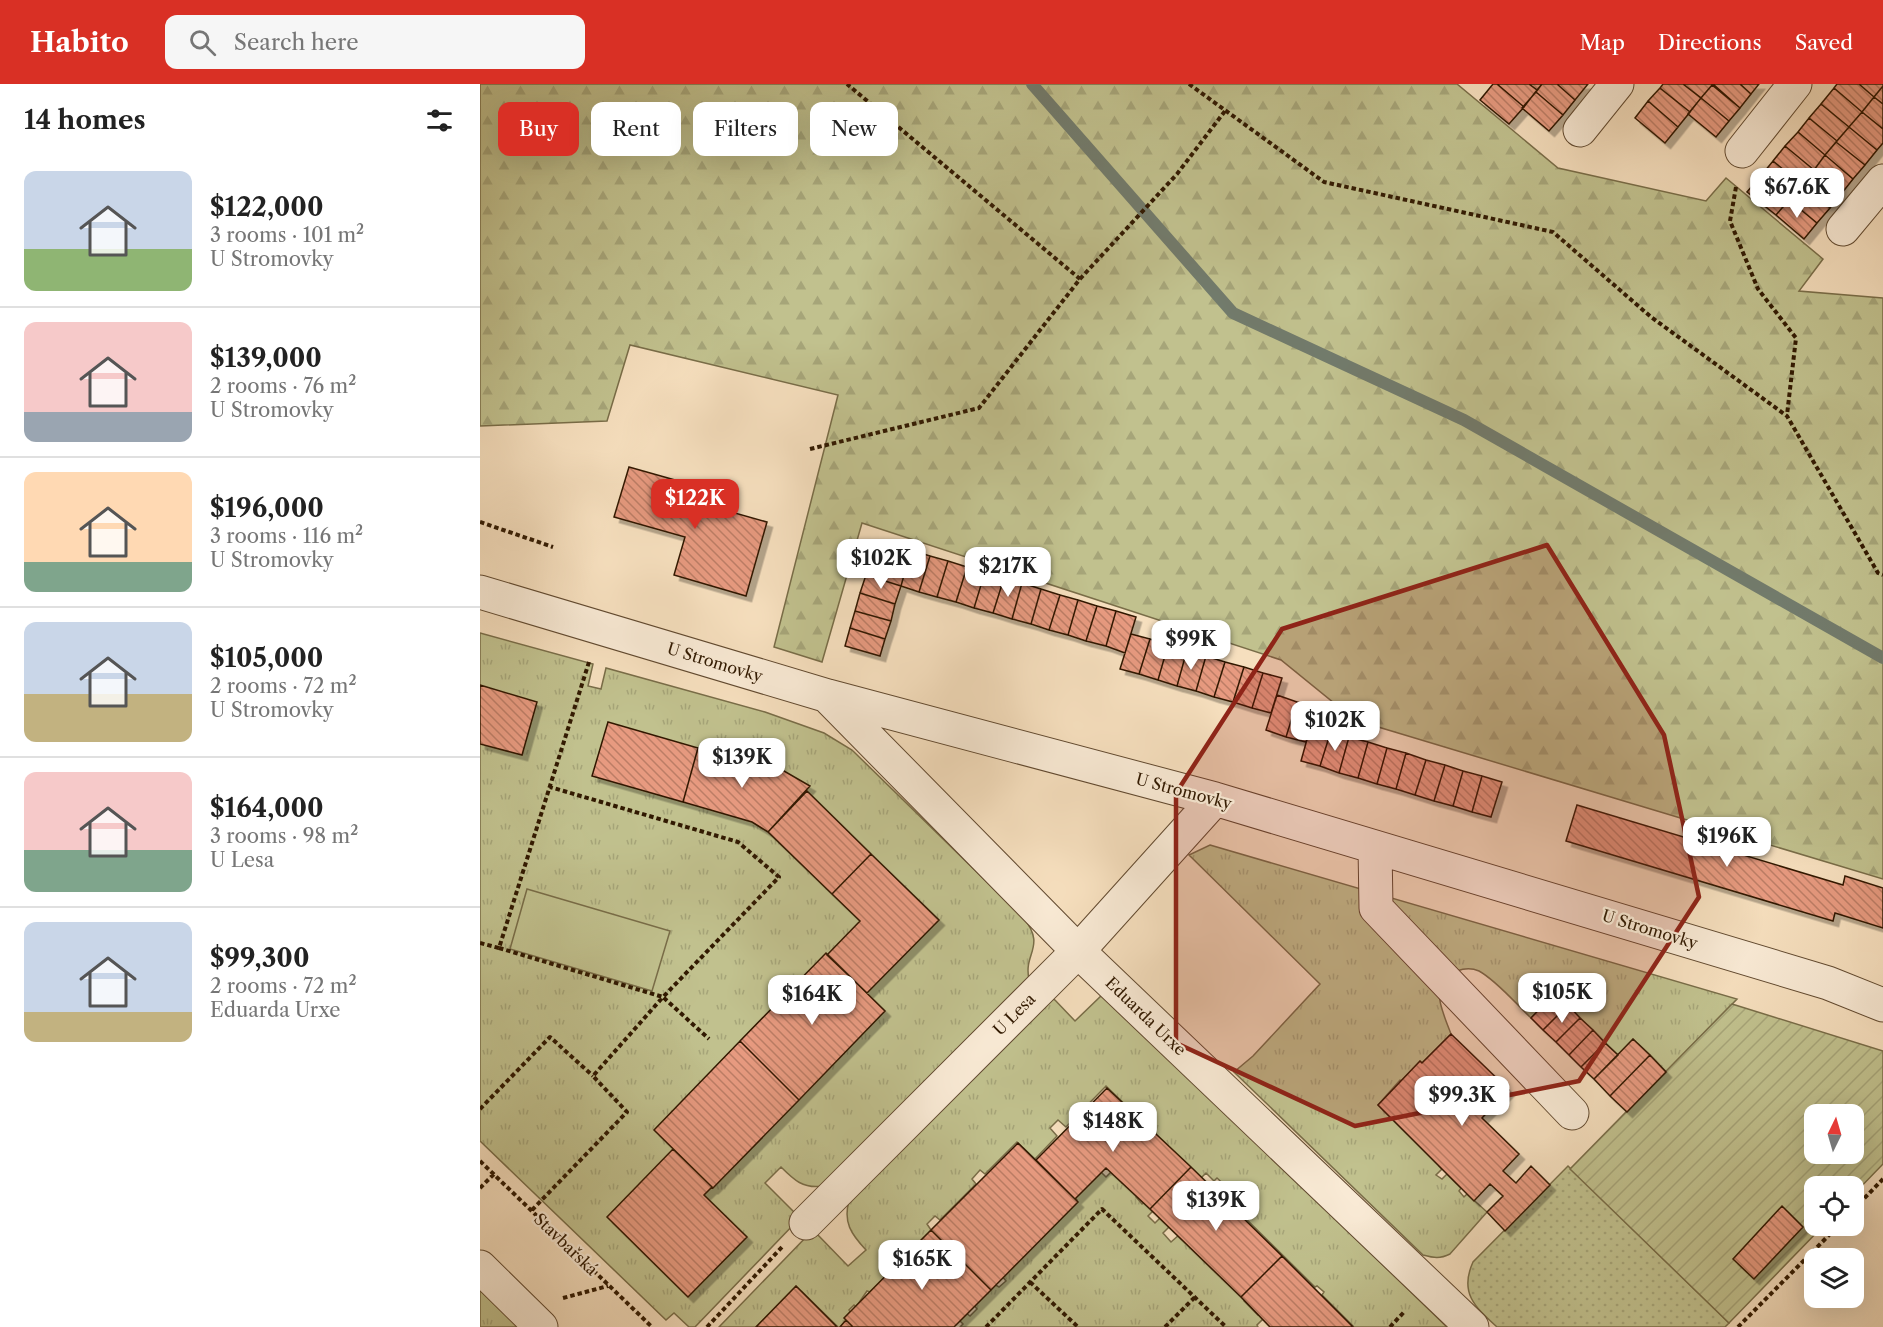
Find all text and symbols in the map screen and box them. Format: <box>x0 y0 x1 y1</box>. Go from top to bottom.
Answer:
search box <box>165 15 585 69</box>
text: Habito <box>30 25 129 59</box>
icon: search <box>186 26 219 59</box>
text: Search here <box>234 29 358 56</box>
text: Map <box>1580 30 1625 55</box>
text: Directions <box>1658 30 1762 55</box>
text: Saved <box>1795 30 1853 55</box>
chip: Buy <box>498 102 579 156</box>
chip: Rent <box>591 102 681 156</box>
chip: Filters <box>693 102 798 156</box>
chip: New <box>810 102 898 156</box>
text: 14 homes <box>24 104 146 136</box>
icon: filters <box>423 104 456 137</box>
pin: $67.6K <box>1748 168 1846 219</box>
text: $67.6K <box>1764 175 1830 199</box>
text: $122,000 <box>210 191 323 223</box>
icon: home <box>72 195 144 267</box>
text: 3 rooms · 101 m² <box>210 223 364 247</box>
text: U Stromovky <box>210 247 334 271</box>
text: $139,000 <box>210 342 322 374</box>
icon: home <box>72 346 144 418</box>
text: 2 rooms · 76 m² <box>210 374 356 398</box>
text: U Stromovky <box>210 398 334 422</box>
pin: $122K <box>653 479 737 530</box>
text: $122K <box>665 486 725 510</box>
text: $196,000 <box>210 492 324 524</box>
icon: home <box>72 496 144 568</box>
text: 3 rooms · 116 m² <box>210 524 363 548</box>
pin: $102K <box>839 539 923 590</box>
text: $102K <box>851 546 911 570</box>
pin: $217K <box>966 547 1050 598</box>
text: U Stromovky <box>210 548 334 572</box>
text: $217K <box>979 554 1037 578</box>
pin: $99K <box>1155 620 1227 671</box>
text: $99K <box>1165 627 1217 651</box>
street label: U Stromovky <box>665 638 766 686</box>
text: $105,000 <box>210 642 323 674</box>
icon: home <box>72 646 144 718</box>
text: 2 rooms · 72 m² <box>210 674 357 698</box>
text: U Stromovky <box>210 698 334 722</box>
pin: $102K <box>1293 701 1377 752</box>
text: $102K <box>1305 708 1365 732</box>
pin: $139K <box>700 738 784 789</box>
text: $139K <box>712 745 772 769</box>
street label: U Stromovky <box>1134 769 1235 814</box>
text: $164,000 <box>210 792 324 824</box>
icon: home <box>72 796 144 868</box>
pin: $196K <box>1685 817 1769 868</box>
text: 3 rooms · 98 m² <box>210 824 358 848</box>
text: $196K <box>1697 824 1757 848</box>
text: U Lesa <box>210 848 274 872</box>
street label: U Stromovky <box>1600 905 1701 953</box>
text: $99,300 <box>210 942 309 974</box>
icon: home <box>72 946 144 1018</box>
street label: Eduarda Urxe <box>1101 973 1191 1059</box>
pin: $105K <box>1520 973 1604 1024</box>
text: 2 rooms · 72 m² <box>210 974 357 998</box>
pin: $164K <box>770 975 854 1026</box>
text: $105K <box>1532 980 1592 1004</box>
text: $164K <box>782 982 842 1006</box>
street label: U Lesa <box>989 988 1040 1039</box>
text: Eduarda Urxe <box>210 998 341 1022</box>
pin: $99.3K <box>1413 1076 1511 1127</box>
text: $99.3K <box>1428 1083 1496 1107</box>
pin: $148K <box>1071 1102 1155 1153</box>
north arrow <box>1804 1104 1864 1164</box>
map controls <box>1804 1104 1864 1308</box>
text: $148K <box>1083 1109 1143 1133</box>
button: locate <box>1804 1176 1864 1236</box>
pin: $139K <box>1174 1181 1258 1232</box>
text: $139K <box>1186 1188 1246 1212</box>
street label: Stavbařská <box>530 1209 603 1280</box>
pin: $165K <box>880 1240 964 1291</box>
text: $165K <box>892 1247 952 1271</box>
button: layers <box>1804 1248 1864 1308</box>

